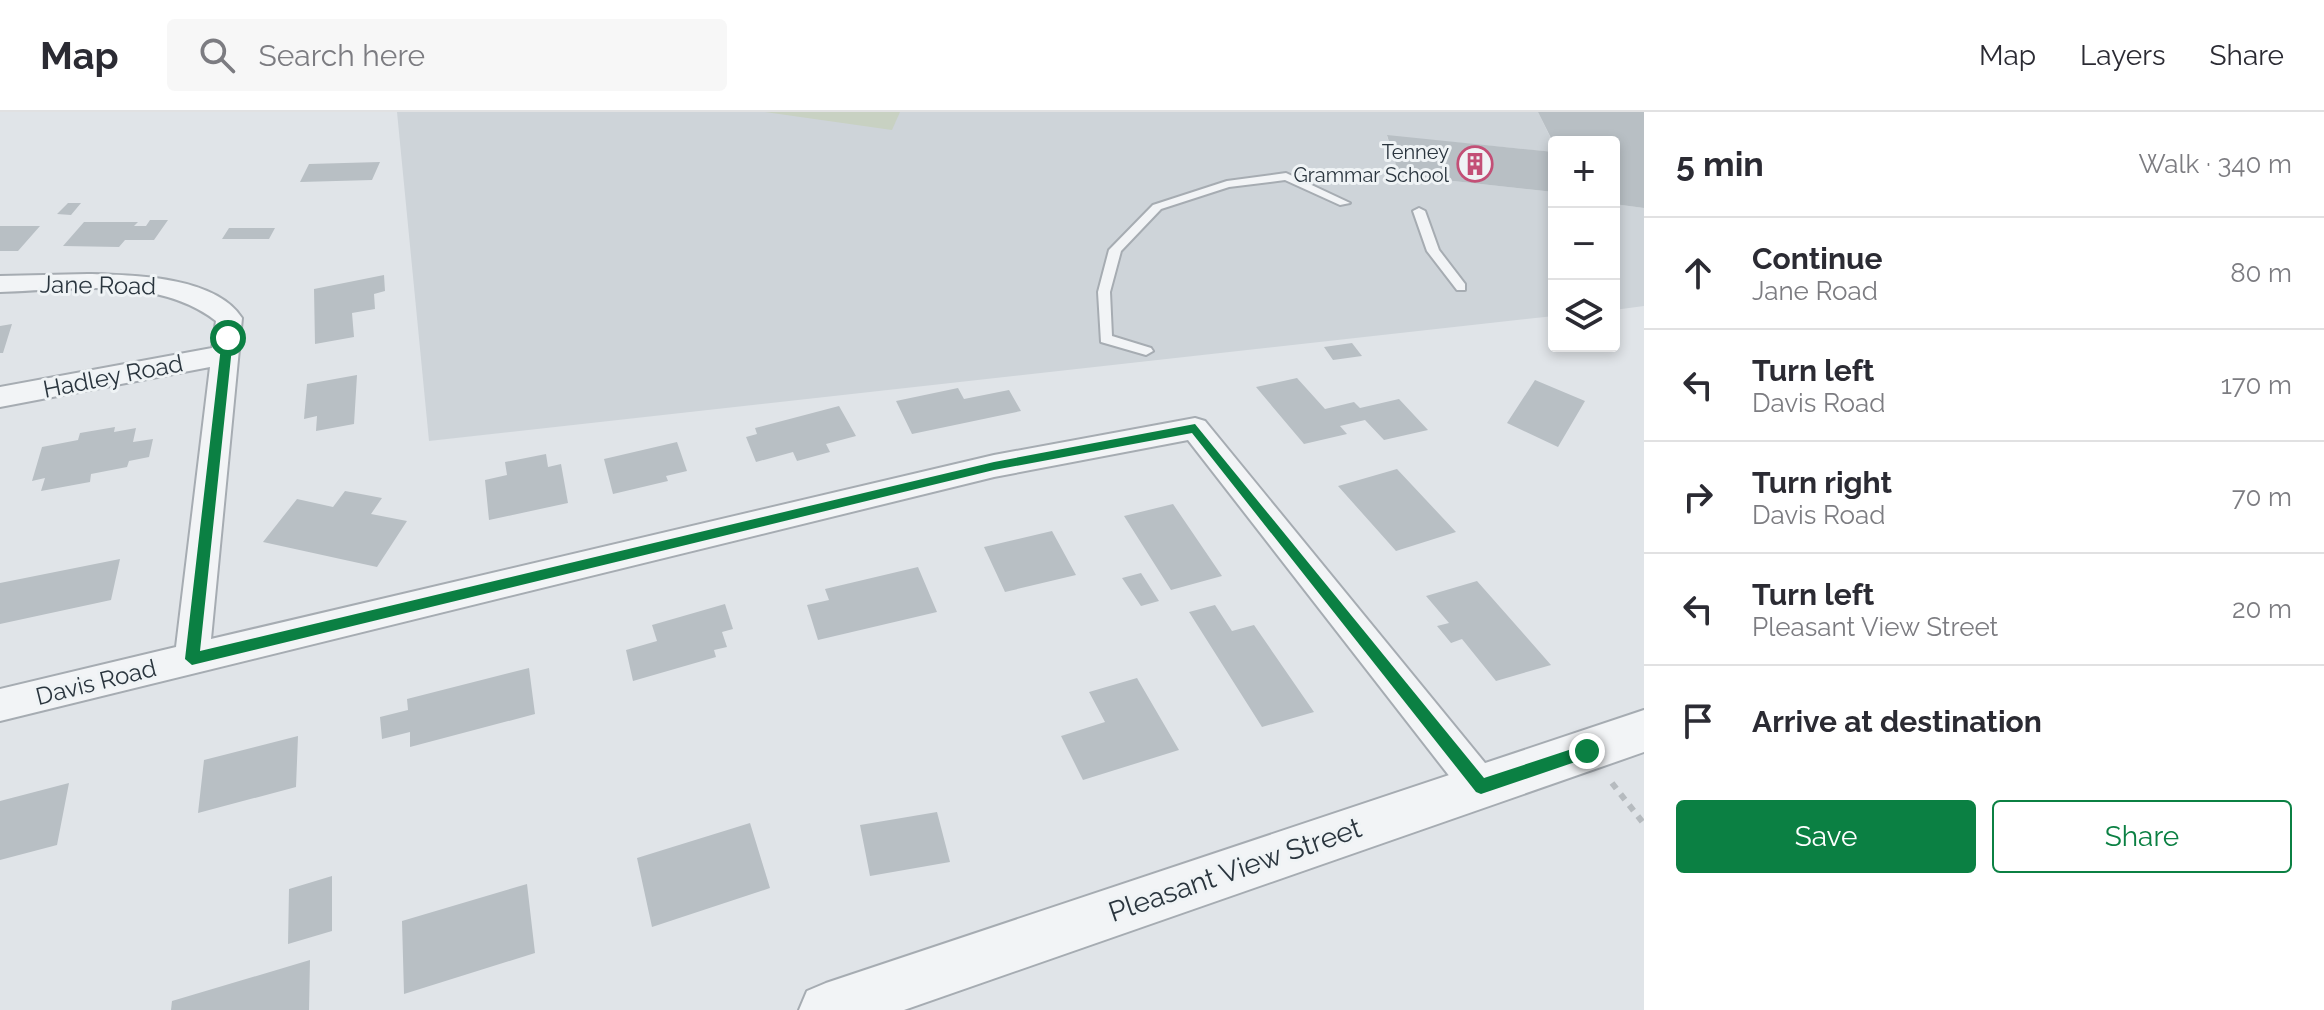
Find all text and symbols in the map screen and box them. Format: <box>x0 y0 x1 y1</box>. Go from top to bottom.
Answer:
search box <box>167 19 727 91</box>
text: Map <box>40 33 119 78</box>
icon: search <box>195 33 239 77</box>
text: Search here <box>259 38 425 73</box>
text: Map <box>1979 39 2036 72</box>
text: Layers <box>2080 39 2166 72</box>
text: Share <box>2210 39 2284 72</box>
map controls <box>1548 136 1620 352</box>
button: + <box>1548 136 1620 208</box>
place label: Tenney Grammar School <box>1293 140 1450 187</box>
text: 5 min <box>1676 144 1764 184</box>
building icon: Tenney Grammar School <box>1456 145 1494 183</box>
text: Walk · 340 m <box>2138 149 2292 179</box>
button: − <box>1548 208 1620 280</box>
text: Continue <box>1752 241 1883 276</box>
icon: ahead <box>1676 251 1720 295</box>
text: 80 m <box>2230 258 2292 288</box>
street label: Jane Road <box>40 269 156 301</box>
text: Jane Road <box>1752 276 1878 306</box>
button: layers <box>1548 280 1620 352</box>
route start <box>210 320 246 356</box>
street label: Hadley Road <box>41 348 185 404</box>
text: Turn left <box>1752 353 1874 388</box>
icon: left <box>1676 363 1720 407</box>
text: 170 m <box>2221 370 2292 400</box>
text: Davis Road <box>1752 388 1885 418</box>
text: Turn right <box>1752 465 1892 500</box>
icon: right <box>1676 475 1720 519</box>
text: 70 m <box>2232 482 2292 512</box>
text: Davis Road <box>1752 500 1885 530</box>
text: Turn left <box>1752 577 1874 612</box>
icon: left <box>1676 587 1720 631</box>
text: 20 m <box>2232 594 2292 624</box>
text: Pleasant View Street <box>1752 612 1998 642</box>
street label: Davis Road <box>33 653 159 711</box>
icon: arrive <box>1676 699 1720 743</box>
text: Arrive at destination <box>1752 704 2042 739</box>
route end <box>1569 733 1605 769</box>
button: Save <box>1676 800 1976 873</box>
button: Share <box>1992 800 2292 873</box>
street label: Pleasant View Street <box>1104 811 1366 929</box>

